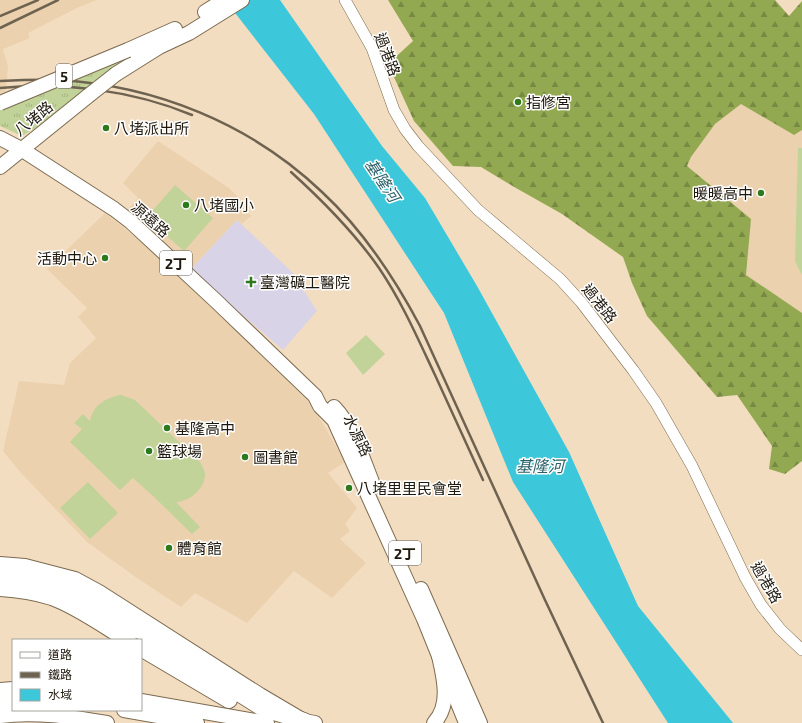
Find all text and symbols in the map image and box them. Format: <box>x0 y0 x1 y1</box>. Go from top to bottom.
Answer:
street label: 過港路 <box>372 30 404 78</box>
road number: 5 <box>56 64 72 88</box>
place label: 指修宮 <box>526 93 571 111</box>
street label: 八堵路 <box>10 97 56 139</box>
marker: 指修宮 <box>513 97 523 107</box>
place label: 八堵派出所 <box>114 119 189 137</box>
marker: 八堵派出所 <box>101 123 111 133</box>
water label: 基隆河 <box>362 155 406 208</box>
place label: 暖暖高中 <box>693 184 753 202</box>
marker: 暖暖高中 <box>756 188 766 198</box>
place label: 八堵國小 <box>194 196 254 214</box>
street label: 源遠路 <box>128 197 174 241</box>
marker: 八堵國小 <box>181 200 191 210</box>
place label: 活動中心 <box>37 249 97 267</box>
road number: 2丁 <box>160 251 192 275</box>
marker: 活動中心 <box>100 253 110 263</box>
place label: 臺灣礦工醫院 <box>260 273 350 291</box>
marker: 臺灣礦工醫院 <box>245 276 257 288</box>
street label: 過港路 <box>579 280 621 326</box>
street label: 水源路 <box>340 411 376 459</box>
place label: 基隆高中 <box>175 419 235 437</box>
marker: 基隆高中 <box>162 423 172 433</box>
place label: 籃球場 <box>157 442 202 460</box>
marker: 籃球場 <box>144 446 154 456</box>
place label: 圖書館 <box>253 448 298 466</box>
marker: 圖書館 <box>240 452 250 462</box>
water label: 基隆河 <box>516 456 567 475</box>
place label: 八堵里里民會堂 <box>357 479 462 497</box>
marker: 八堵里里民會堂 <box>344 483 354 493</box>
place label: 體育館 <box>177 539 222 557</box>
road number: 2丁 <box>389 541 421 565</box>
marker: 體育館 <box>164 543 174 553</box>
street label: 過港路 <box>748 558 786 606</box>
legend <box>12 639 142 711</box>
text: 道路 <box>48 647 72 661</box>
text: 鐵路 <box>48 667 72 681</box>
text: 水域 <box>48 687 72 701</box>

